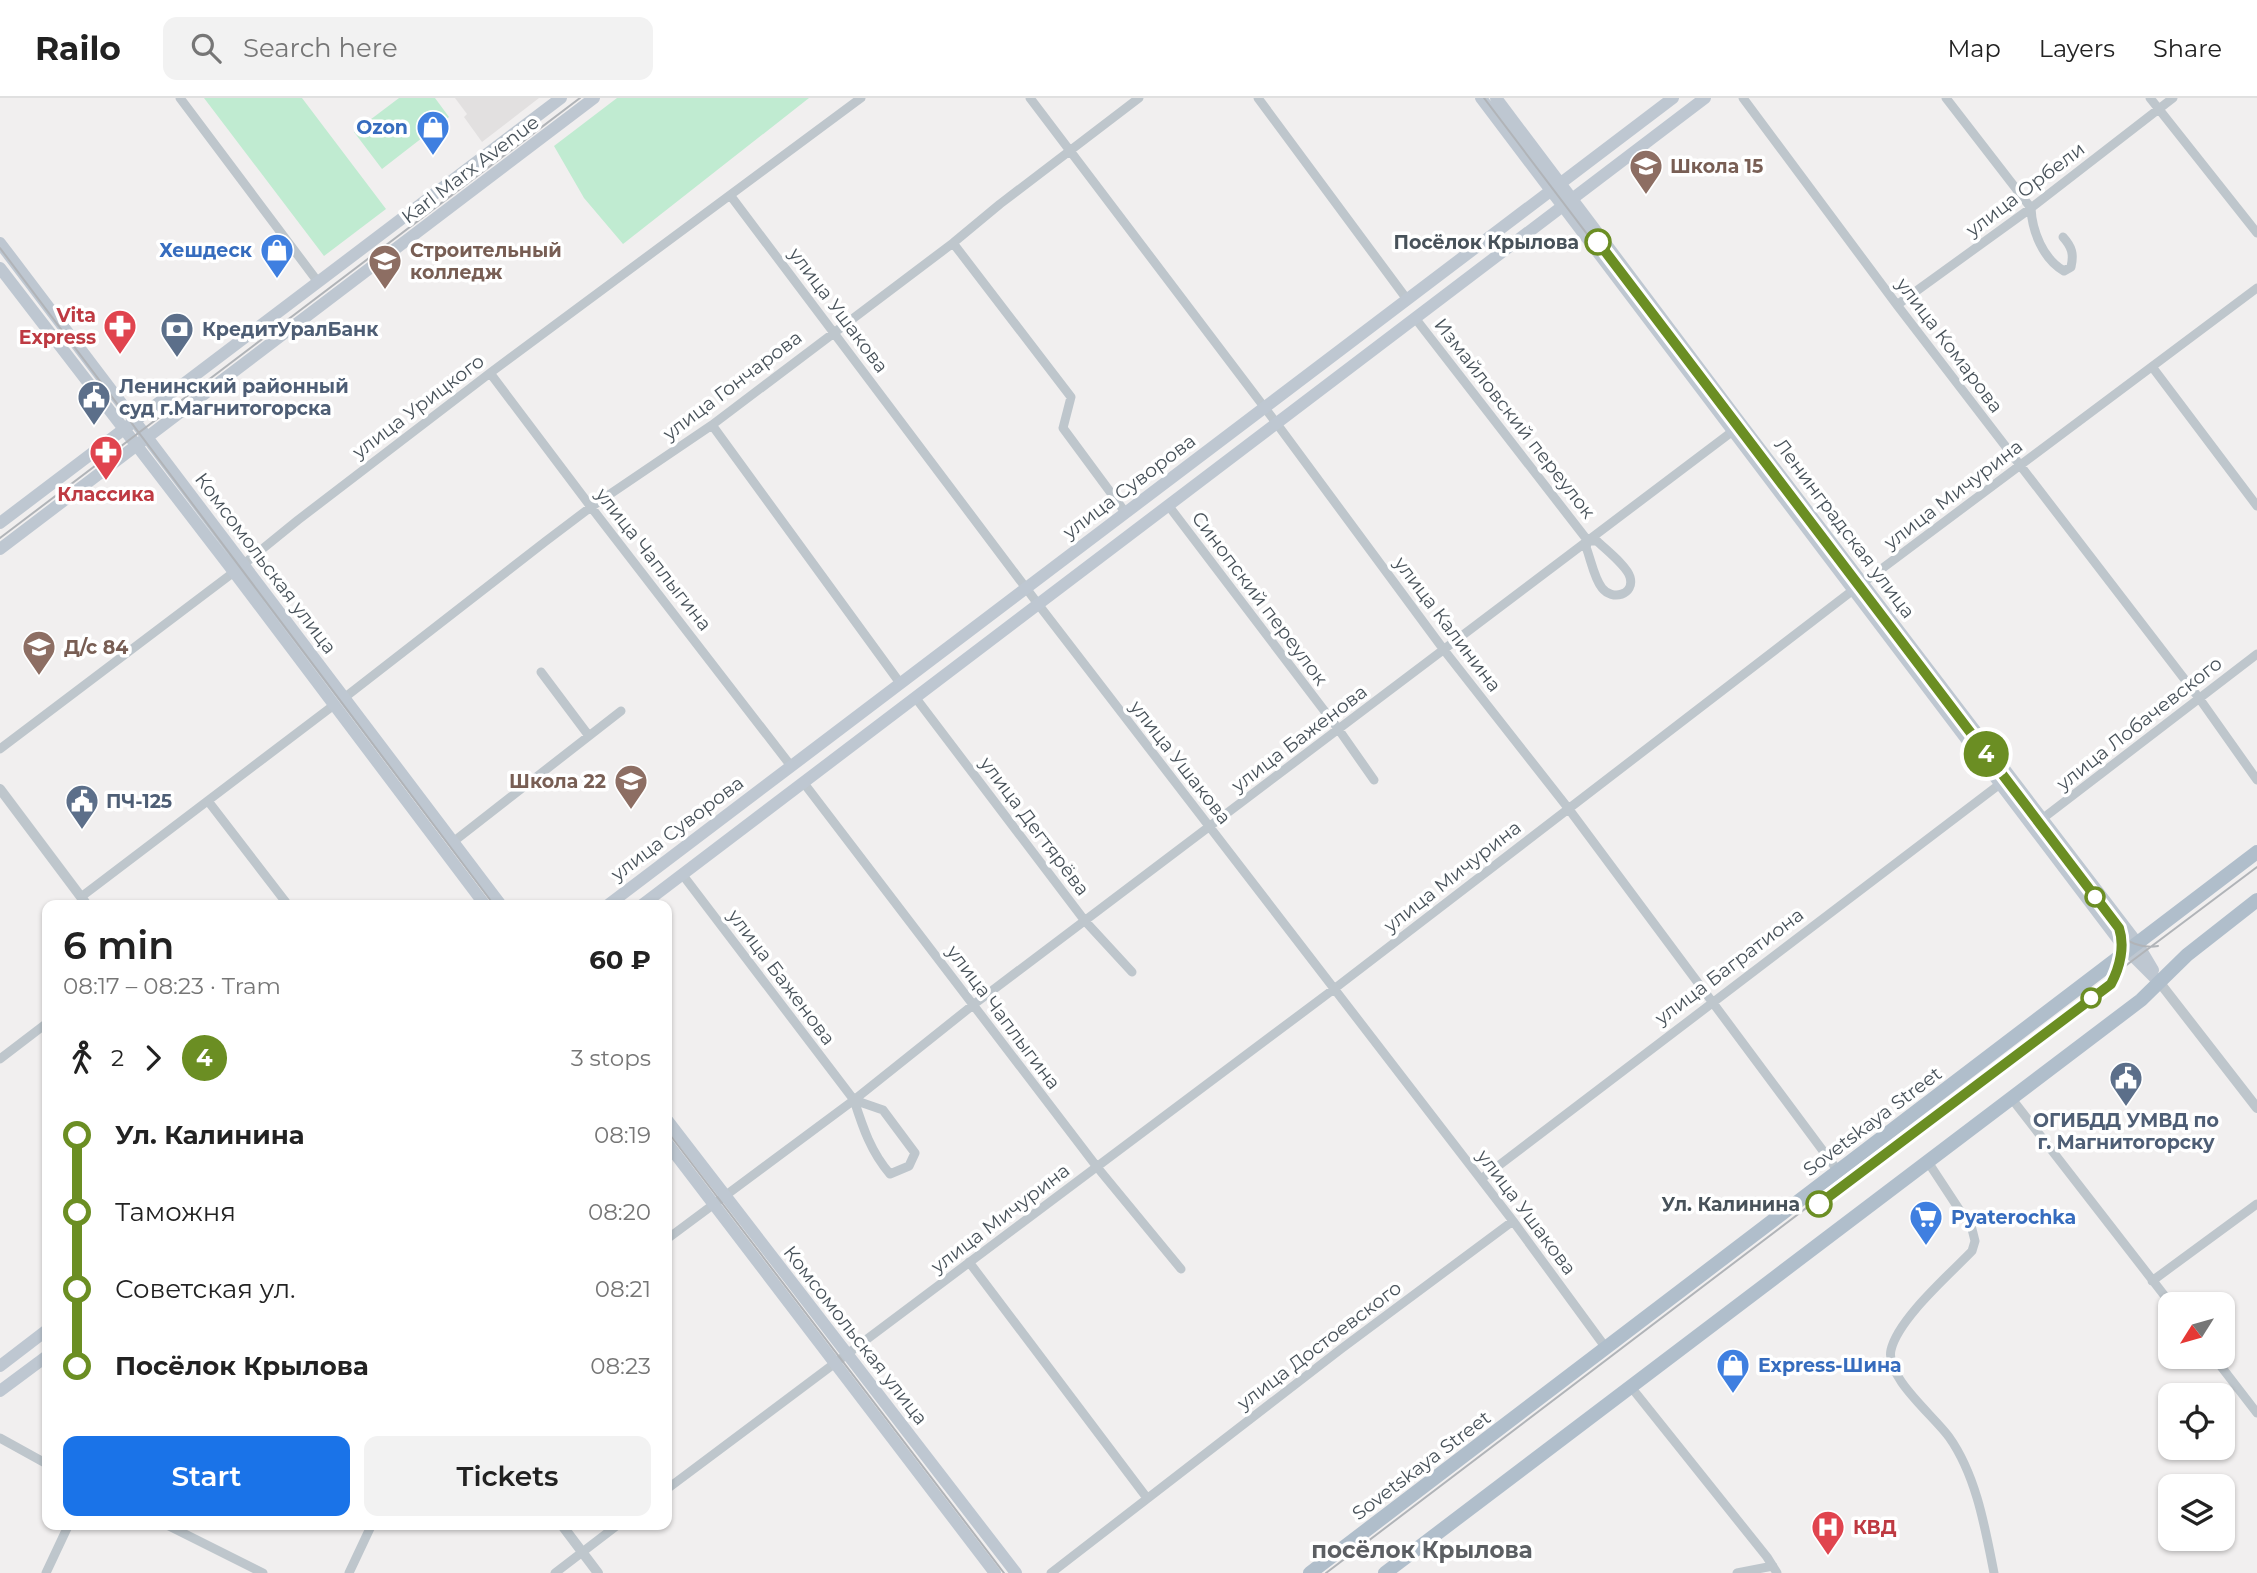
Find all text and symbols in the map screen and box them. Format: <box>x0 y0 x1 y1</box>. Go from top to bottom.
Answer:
search box <box>163 17 653 80</box>
text: Railo <box>35 28 121 68</box>
icon: search <box>187 29 225 67</box>
text: Search here <box>243 32 398 64</box>
text: Map <box>1947 34 2001 63</box>
text: Layers <box>2039 34 2115 63</box>
text: Share <box>2153 34 2222 63</box>
shop icon: Ozon <box>414 108 452 157</box>
street label: Karl Marx Avenue <box>397 110 543 228</box>
place label: Ozon <box>356 116 408 139</box>
street label: улица Орбели <box>1961 137 2089 242</box>
school or university icon: Школа 15 <box>1627 147 1665 196</box>
place label: Школа 15 <box>1670 155 1763 178</box>
marker: Посёлок Крылова <box>1585 229 1611 255</box>
shop icon: Хешдеск <box>258 231 296 280</box>
place label: Посёлок Крылова <box>1394 231 1579 254</box>
place label: Хешдеск <box>159 239 253 262</box>
place label: Строительный колледж <box>410 239 562 284</box>
school or university icon: Строительный колледж <box>366 242 404 291</box>
street label: улица Ушакова <box>783 242 893 377</box>
street label: улица Комарова <box>1891 272 2008 417</box>
place label: Vita Express <box>19 304 96 349</box>
pharmacy icon: Vita Express <box>101 307 139 356</box>
bank icon: КредитУралБанк <box>158 310 196 359</box>
street label: Измайловский переулок <box>1429 314 1600 523</box>
place label: КредитУралБанк <box>202 318 379 341</box>
street label: улица Гончарова <box>657 326 806 446</box>
street label: улица Урицкого <box>347 349 489 464</box>
place label: Ленинский районный суд г.Магнитогорска <box>119 375 349 420</box>
public building icon: Ленинский районный суд г.Магнитогорска <box>75 378 113 427</box>
street label: улица Суворова <box>1058 429 1200 544</box>
pharmacy icon: Классика <box>87 433 125 482</box>
street label: Ленинградская улица <box>1769 434 1920 623</box>
street label: улица Мичурина <box>1879 435 2027 555</box>
street label: Комсомольская улица <box>190 468 341 658</box>
place label: Классика <box>57 483 155 506</box>
street label: улица Чаплыгина <box>590 483 716 635</box>
street label: Синопский переулок <box>1187 507 1332 690</box>
street label: улица Калинина <box>1389 551 1506 696</box>
school or university icon: Д/с 84 <box>20 628 58 677</box>
place label: Д/с 84 <box>64 636 128 659</box>
street label: улица Лобачевского <box>2051 652 2227 796</box>
street label: улица Баженова <box>1226 680 1372 797</box>
street label: улица Ушакова <box>1125 695 1236 829</box>
line badge: 4 <box>1963 731 2009 777</box>
text: 4 <box>1978 739 1994 768</box>
street label: улица Дегтярёва <box>974 752 1094 900</box>
school or university icon: Школа 22 <box>612 762 650 811</box>
place label: Школа 22 <box>509 770 606 793</box>
street label: улица Суворова <box>606 771 748 886</box>
public building icon: ПЧ-125 <box>63 782 101 831</box>
place label: ПЧ-125 <box>106 790 172 813</box>
street label: улица Мичурина <box>1378 816 1525 938</box>
unlabelled marker <box>2085 887 2105 907</box>
street label: улица Багратиона <box>1650 903 1808 1030</box>
street label: улица Баженова <box>723 904 840 1050</box>
text: 6 min <box>63 922 174 969</box>
street label: улица Чаплыгина <box>941 940 1065 1094</box>
text: 60 ₽ <box>589 944 651 976</box>
text: 08:17 – 08:23 · Tram <box>63 972 281 1000</box>
unlabelled marker <box>2081 988 2101 1008</box>
icon: walk <box>63 1039 101 1077</box>
icon: forward <box>134 1039 172 1077</box>
text: 4 <box>196 1043 213 1072</box>
text: 2 <box>111 1044 124 1072</box>
text: 3 stops <box>571 1044 651 1072</box>
public building icon: ОГИБДД УМВД по г. Магнитогорску <box>2107 1059 2145 1108</box>
street label: Sovetskaya Street <box>1799 1062 1946 1181</box>
place label: ОГИБДД УМВД по г. Магнитогорску <box>2033 1109 2219 1154</box>
text: Ул. Калинина <box>115 1119 305 1151</box>
text: 08:19 <box>594 1121 651 1149</box>
street label: улица Ушакова <box>1471 1144 1581 1279</box>
street label: улица Мичурина <box>926 1159 1074 1279</box>
marker: Ул. Калинина <box>1806 1191 1832 1217</box>
place label: Ул. Калинина <box>1661 1193 1800 1216</box>
text: Таможня <box>115 1196 236 1228</box>
text: 08:20 <box>588 1198 651 1226</box>
supermarket icon: Pyaterochka <box>1907 1198 1945 1247</box>
place label: Pyaterochka <box>1951 1206 2076 1229</box>
street label: Комсомольская улица <box>779 1241 933 1429</box>
text: Советская ул. <box>115 1273 296 1305</box>
text: 08:21 <box>595 1275 651 1303</box>
street label: улица Достоевского <box>1232 1276 1406 1415</box>
north arrow <box>2158 1292 2235 1368</box>
map controls <box>2158 1292 2235 1551</box>
shop icon: Express-Шина <box>1714 1346 1752 1395</box>
text: Посёлок Крылова <box>115 1350 369 1382</box>
text: 08:23 <box>590 1352 651 1380</box>
place label: Express-Шина <box>1758 1354 1902 1377</box>
button: locate <box>2158 1383 2235 1460</box>
street label: Sovetskaya Street <box>1348 1406 1495 1525</box>
button: Start <box>63 1436 350 1516</box>
button: Tickets <box>364 1436 651 1516</box>
button: layers <box>2158 1474 2235 1551</box>
hospital icon: КВД <box>1809 1508 1847 1557</box>
place label: КВД <box>1853 1516 1897 1539</box>
district label: посёлок Крылова <box>1311 1536 1533 1564</box>

